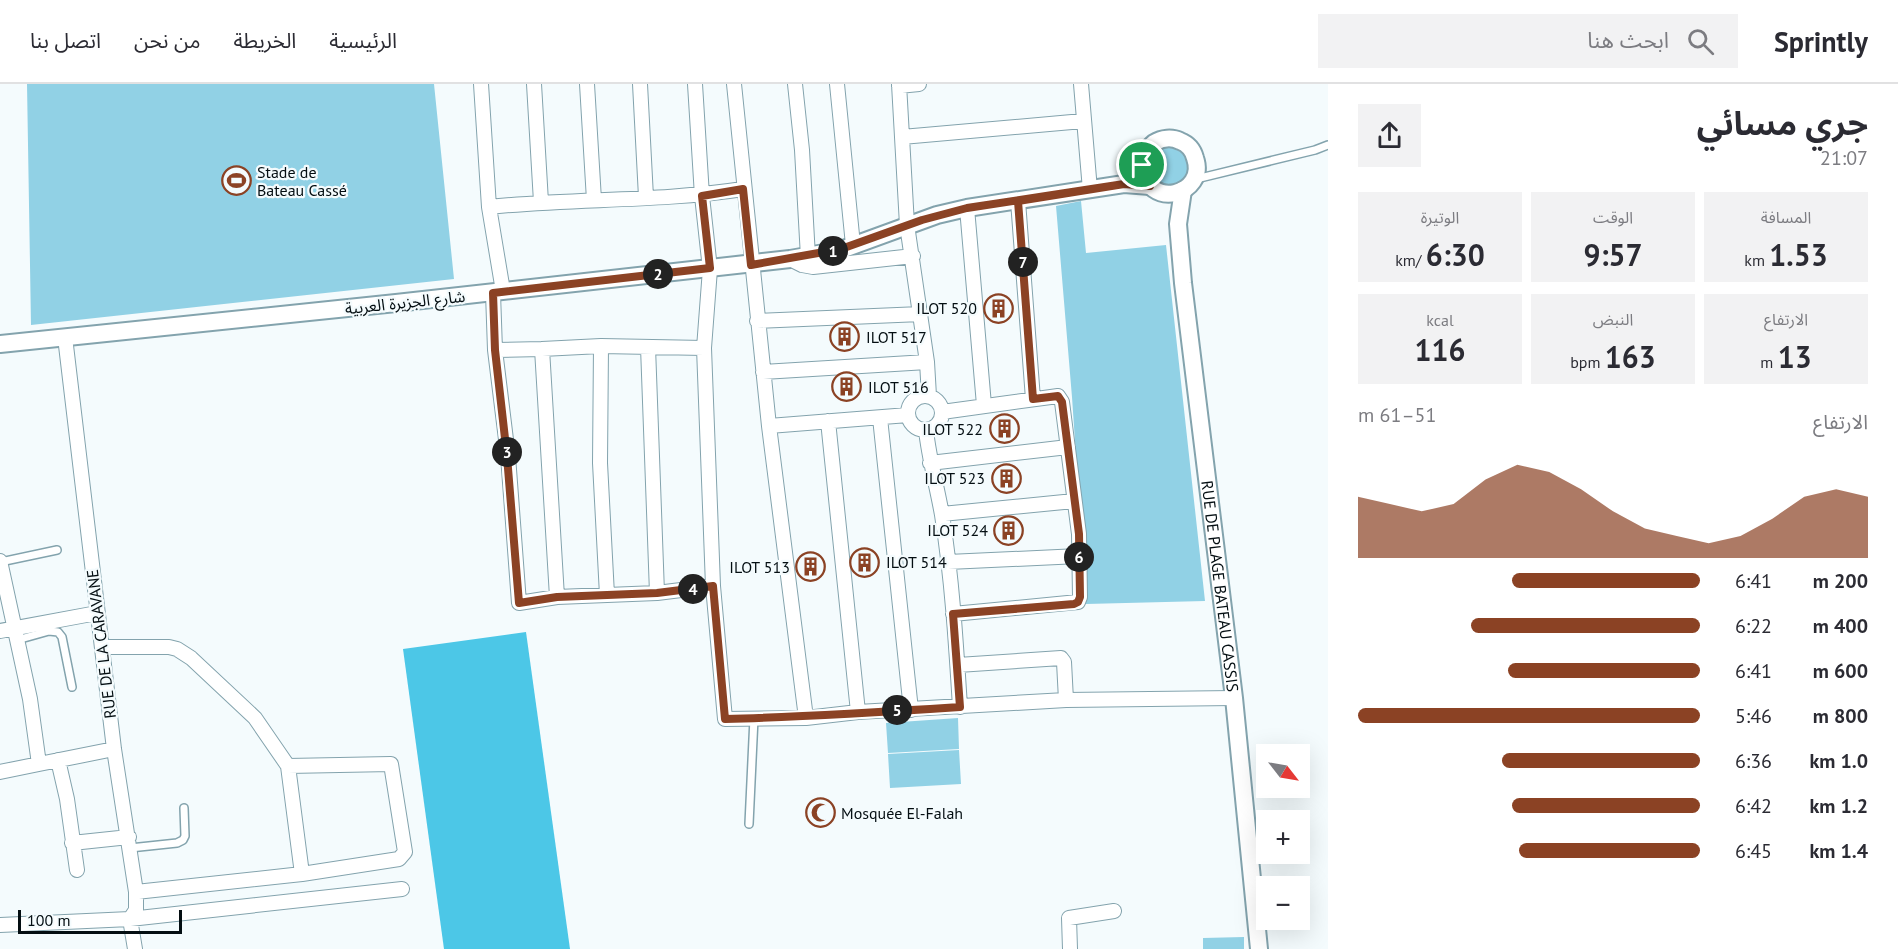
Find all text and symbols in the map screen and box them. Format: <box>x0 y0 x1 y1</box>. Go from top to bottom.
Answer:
search box <box>1318 14 1738 68</box>
text: Sprintly <box>1774 23 1868 60</box>
icon: search <box>1684 25 1717 58</box>
text: ابحث هنا <box>1587 26 1669 54</box>
text: اتصل بنا <box>30 27 101 54</box>
text: من نحن <box>134 27 200 54</box>
text: الخريطة <box>233 27 296 54</box>
text: الرئيسية <box>329 27 397 54</box>
text: جري مسائي <box>1697 101 1868 144</box>
button: share <box>1358 104 1421 167</box>
pin <box>1116 139 1167 190</box>
text: 21:07 <box>1820 145 1868 171</box>
icon: arrive <box>1125 148 1158 181</box>
place label: Stade de Bateau Cassé <box>257 162 347 200</box>
sports icon: Stade de Bateau Cassé <box>220 165 252 197</box>
text: الوتيرة <box>1421 207 1459 227</box>
text: الوقت <box>1593 207 1633 227</box>
text: المسافة <box>1761 207 1811 227</box>
text: 6:30 <box>1426 235 1485 274</box>
text: 9:57 <box>1583 235 1643 274</box>
text: 1.53 <box>1769 235 1828 274</box>
pin: 1 <box>818 236 848 266</box>
text: 1 <box>828 241 838 261</box>
pin: 7 <box>1008 247 1038 277</box>
text: /km <box>1395 250 1426 270</box>
text: km <box>1744 250 1769 270</box>
text: 7 <box>1018 252 1028 272</box>
pin: 2 <box>643 259 673 289</box>
text: 2 <box>653 264 663 284</box>
street label: شارع الجزيرة العربية <box>344 286 466 321</box>
building icon: ILOT 520 <box>982 292 1014 324</box>
place label: ILOT 520 <box>916 298 977 318</box>
text: النبض <box>1593 309 1633 329</box>
text: الارتفاع <box>1764 309 1808 329</box>
text: kcal <box>1426 310 1454 330</box>
building icon: ILOT 517 <box>829 321 861 353</box>
place label: ILOT 517 <box>866 327 927 347</box>
text: 116 <box>1414 330 1466 369</box>
text: 163 <box>1605 337 1656 376</box>
text: 13 <box>1778 337 1812 376</box>
text: bpm <box>1570 352 1605 372</box>
text: m <box>1760 352 1778 372</box>
building icon: ILOT 516 <box>831 371 863 403</box>
place label: ILOT 516 <box>868 377 929 397</box>
text: 51–61 m <box>1358 402 1436 428</box>
text: الارتفاع <box>1813 409 1868 435</box>
building icon: ILOT 522 <box>988 413 1020 445</box>
place label: ILOT 522 <box>922 419 983 439</box>
pin: 3 <box>492 437 522 467</box>
text: 3 <box>502 442 512 462</box>
building icon: ILOT 523 <box>990 462 1022 494</box>
place label: ILOT 523 <box>924 468 985 488</box>
street label: RUE DE PLAGE BATEAU CASSIS <box>1197 479 1243 693</box>
building icon: ILOT 524 <box>993 514 1025 546</box>
place label: ILOT 524 <box>927 520 988 540</box>
pin: 6 <box>1064 542 1094 572</box>
building icon: ILOT 514 <box>849 546 881 578</box>
text: 6 <box>1074 547 1084 567</box>
building icon: ILOT 513 <box>795 551 827 583</box>
place label: ILOT 514 <box>886 552 947 572</box>
place label: ILOT 513 <box>729 557 790 577</box>
street label: RUE DE LA CARAVANE <box>82 568 120 720</box>
text: 6:41 <box>1735 568 1772 594</box>
text: 200 m <box>1813 568 1868 594</box>
pin: 4 <box>678 574 708 604</box>
text: 4 <box>688 579 698 599</box>
text: 6:22 <box>1735 613 1772 639</box>
text: 400 m <box>1813 613 1868 639</box>
text: 6:41 <box>1735 658 1772 684</box>
text: 600 m <box>1813 658 1868 684</box>
pin: 5 <box>882 695 912 725</box>
text: 5 <box>892 700 902 720</box>
text: 5:46 <box>1735 703 1772 729</box>
text: 800 m <box>1813 703 1868 729</box>
north arrow <box>1256 744 1310 798</box>
map controls <box>1256 744 1310 930</box>
text: 6:36 <box>1735 748 1772 774</box>
text: 1.0 km <box>1809 748 1868 774</box>
text: 6:42 <box>1735 793 1772 819</box>
text: 1.2 km <box>1809 793 1868 819</box>
mosque icon: Mosquée El-Falah <box>804 797 836 829</box>
place label: Mosquée El-Falah <box>841 803 963 823</box>
button: + <box>1256 810 1310 864</box>
text: 6:45 <box>1735 838 1772 864</box>
text: 1.4 km <box>1809 838 1868 864</box>
button: − <box>1256 876 1310 930</box>
scale bar <box>18 907 182 934</box>
text: 100 m <box>27 910 70 930</box>

